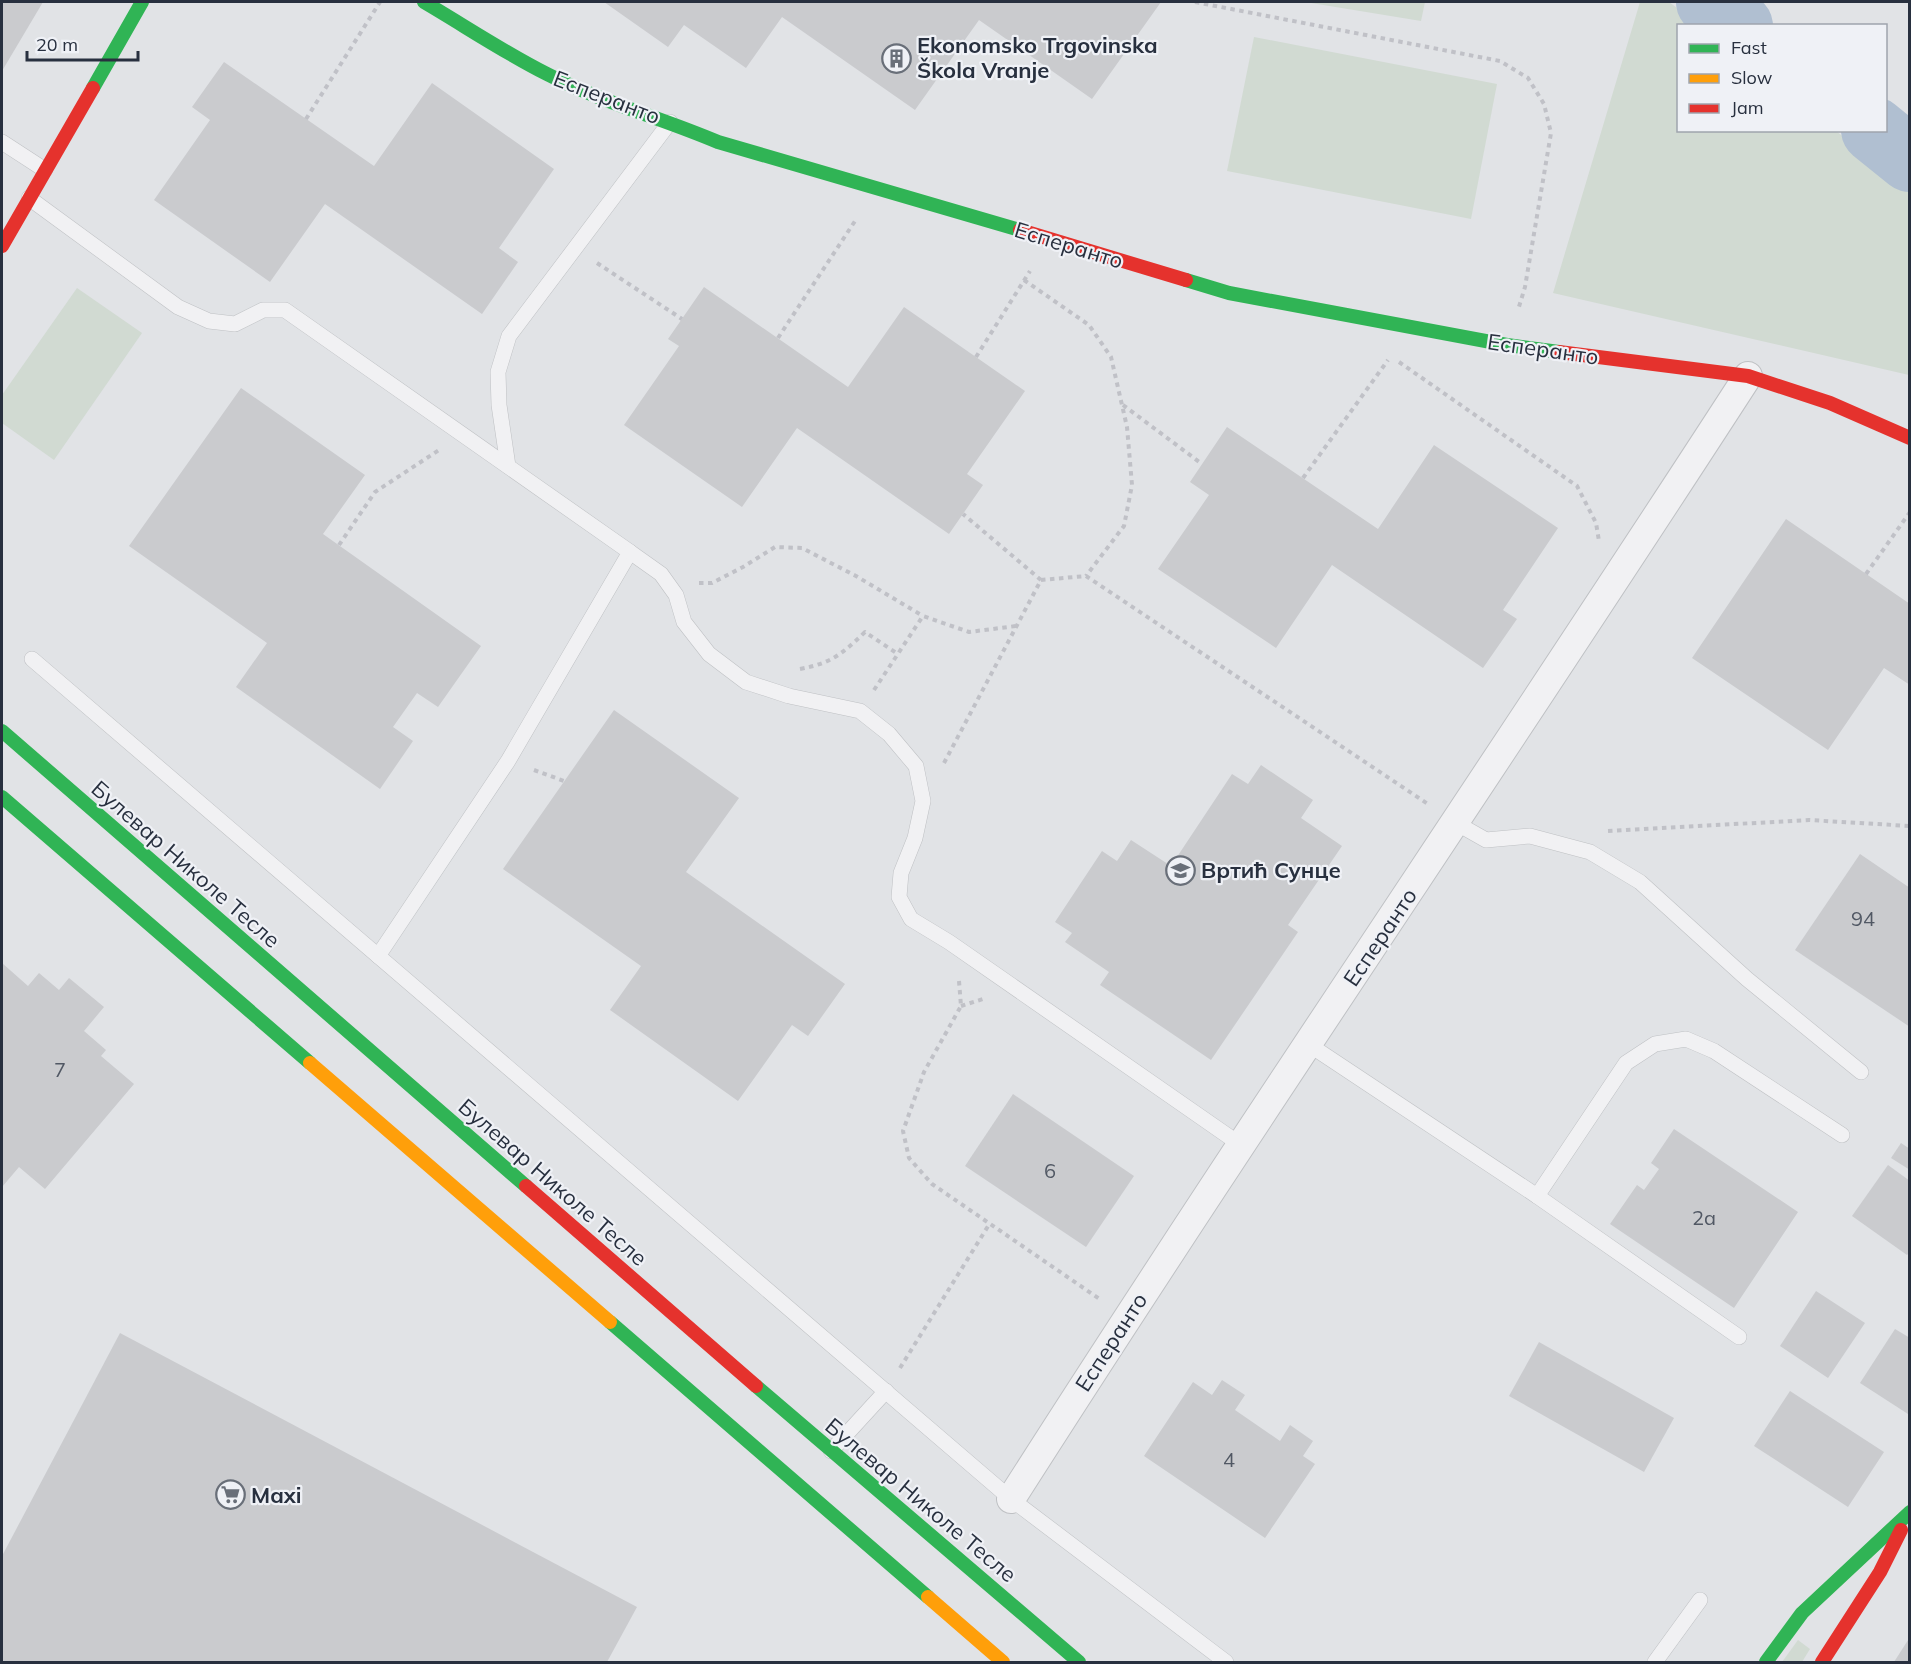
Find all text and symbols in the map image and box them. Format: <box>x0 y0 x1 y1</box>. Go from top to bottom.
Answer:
scale bar <box>27 24 138 62</box>
legend <box>1677 24 1887 132</box>
place label: Ekonomsko Trgovinska Škola Vranje <box>917 31 1158 84</box>
text: 20 m <box>36 33 78 56</box>
text: Fast <box>1731 36 1767 59</box>
building icon: Ekonomsko Trgovinska Škola Vranje <box>880 42 912 74</box>
street label: Есперанто <box>550 64 664 130</box>
text: Slow <box>1731 66 1773 89</box>
text: Jam <box>1731 96 1764 119</box>
street label: Есперанто <box>1011 215 1127 275</box>
street label: Есперанто <box>1486 327 1600 371</box>
street label: Булевар Николе Тесле <box>86 774 286 954</box>
school or university icon: Вртић Сунце <box>1164 854 1196 886</box>
place label: Вртић Сунце <box>1201 856 1341 884</box>
street label: Есперанто <box>1337 883 1423 991</box>
house number: 94 <box>1851 906 1875 931</box>
house number: 7 <box>54 1057 66 1082</box>
street label: Булевар Николе Тесле <box>453 1092 653 1272</box>
house number: 6 <box>1044 1158 1056 1183</box>
house number: 2a <box>1692 1205 1716 1230</box>
street label: Есперанто <box>1069 1287 1153 1397</box>
street label: Булевар Николе Тесле <box>820 1412 1022 1588</box>
house number: 4 <box>1223 1447 1235 1472</box>
supermarket icon: Maxi <box>214 1479 246 1511</box>
place label: Maxi <box>251 1481 302 1509</box>

